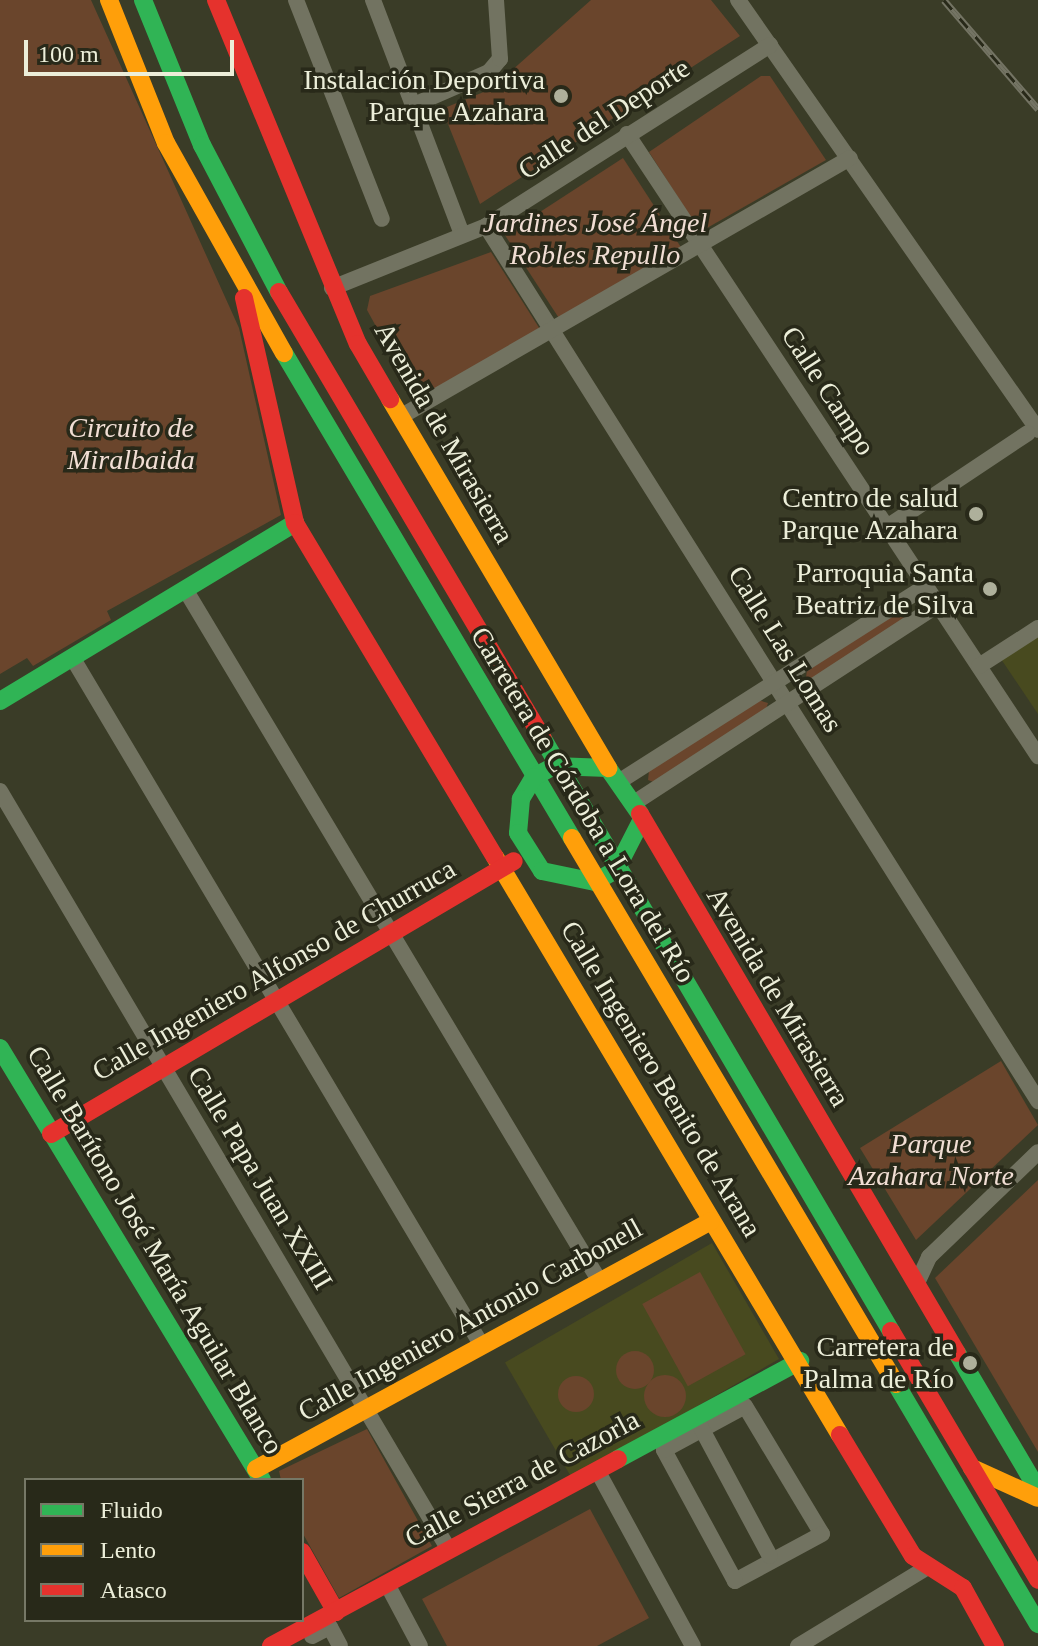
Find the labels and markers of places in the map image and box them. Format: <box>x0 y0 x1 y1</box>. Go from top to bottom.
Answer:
place label: Instalación Deportiva Parque Azahara <box>303 63 545 129</box>
marker: Instalación Deportiva Parque Azahara <box>552 87 570 105</box>
place label: Centro de salud Parque Azahara <box>780 481 958 547</box>
marker: Centro de salud Parque Azahara <box>965 503 987 525</box>
place label: Parroquia Santa Beatriz de Silva <box>795 556 974 622</box>
marker: Parroquia Santa Beatriz de Silva <box>981 580 999 598</box>
place label: Carretera de Palma de Río <box>803 1330 954 1396</box>
marker: Carretera de Palma de Río <box>961 1354 979 1372</box>

